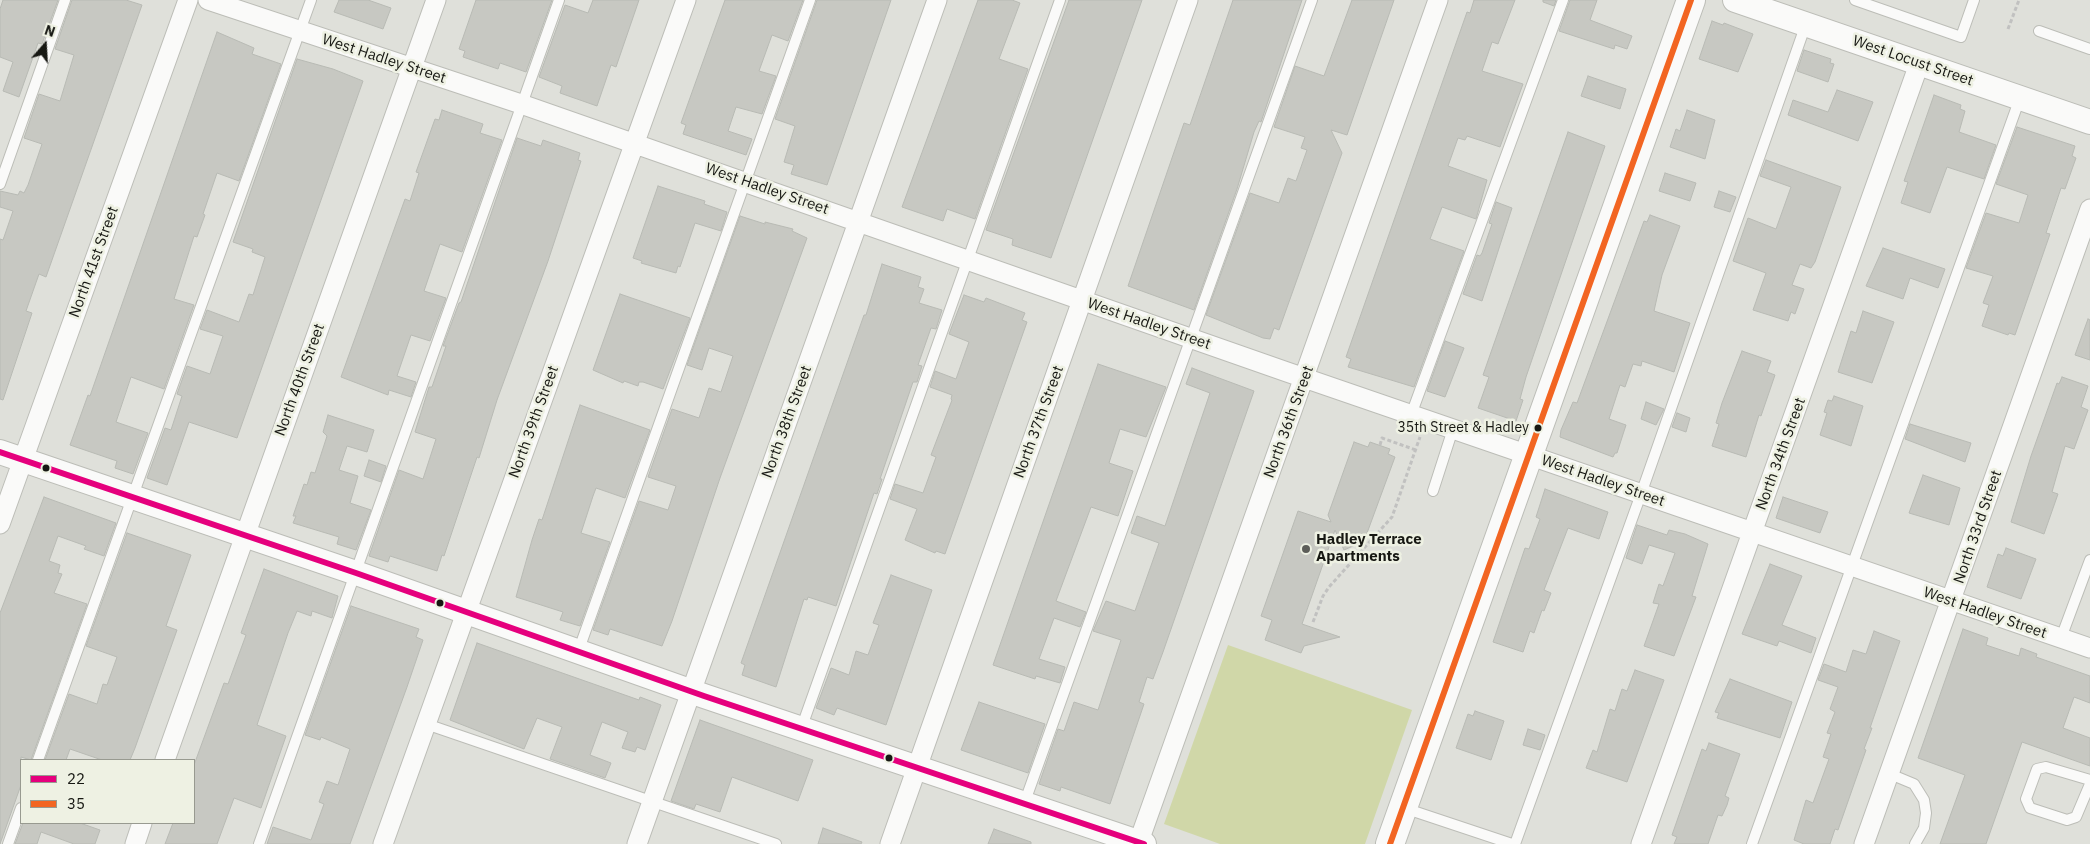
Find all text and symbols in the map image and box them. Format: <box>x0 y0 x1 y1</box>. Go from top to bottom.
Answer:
north arrow <box>20 20 70 70</box>
text: N <box>42 21 58 41</box>
street label: West Hadley Street <box>320 30 448 88</box>
street label: West Locust Street <box>1850 32 1976 90</box>
street label: West Hadley Street <box>703 159 831 219</box>
street label: North 41st Street <box>66 204 122 320</box>
street label: West Hadley Street <box>1085 294 1213 354</box>
street label: North 40th Street <box>271 321 329 439</box>
street label: North 39th Street <box>505 363 563 481</box>
street label: North 38th Street <box>758 363 816 481</box>
street label: North 37th Street <box>1010 363 1068 481</box>
street label: North 36th Street <box>1260 363 1318 481</box>
street label: North 34th Street <box>1752 395 1810 513</box>
place label: 35th Street & Hadley <box>1397 420 1529 436</box>
marker: 35th Street & Hadley <box>1533 423 1543 433</box>
street label: West Hadley Street <box>1539 451 1667 511</box>
unlabelled marker <box>41 463 51 473</box>
street label: North 33rd Street <box>1950 468 2006 586</box>
place label: Hadley Terrace Apartments <box>1316 531 1422 566</box>
marker: Hadley Terrace Apartments <box>1300 543 1312 555</box>
street label: West Hadley Street <box>1921 583 2049 643</box>
unlabelled marker <box>435 598 445 608</box>
unlabelled marker <box>884 753 894 763</box>
legend <box>20 759 195 824</box>
text: 22 <box>67 769 85 788</box>
text: 35 <box>67 794 85 813</box>

